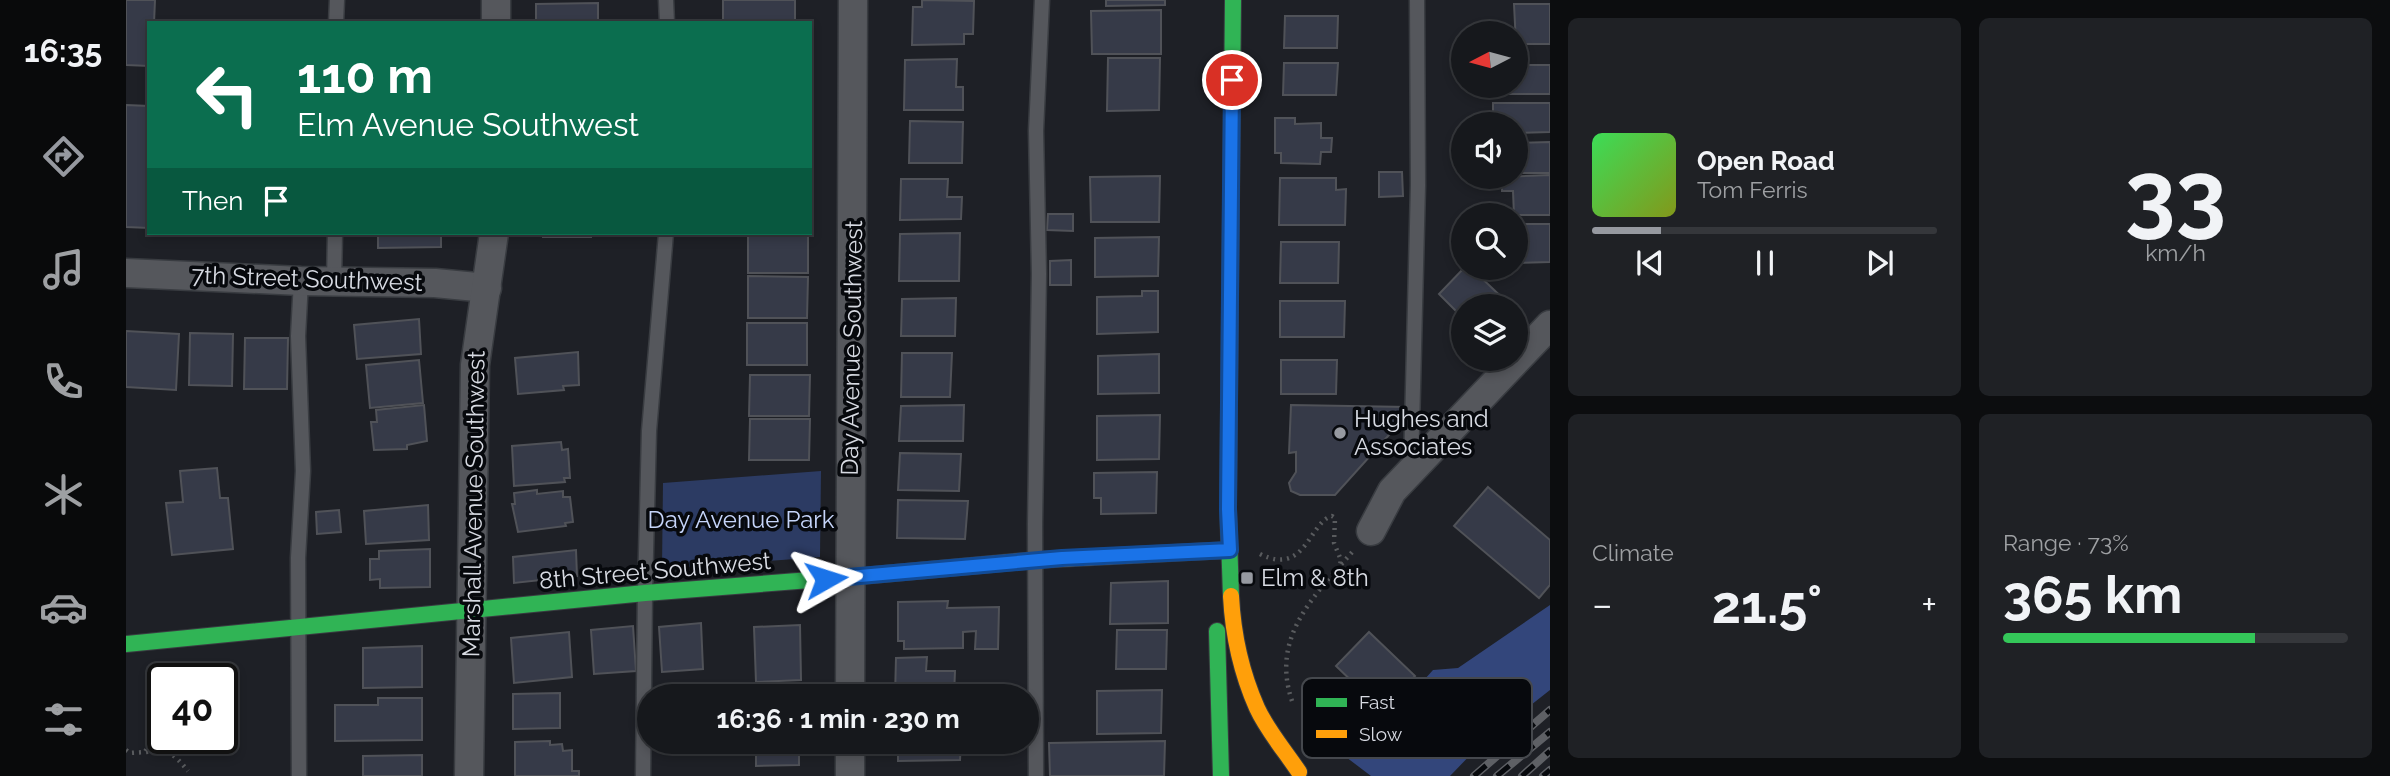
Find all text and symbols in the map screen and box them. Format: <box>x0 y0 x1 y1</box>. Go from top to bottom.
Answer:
north arrow <box>1451 21 1528 98</box>
map controls <box>1451 21 1528 371</box>
text: 16:35 <box>24 32 102 69</box>
text: 110 m <box>297 47 433 104</box>
icon: left <box>182 49 273 140</box>
pin <box>1202 50 1262 110</box>
icon: arrive <box>1213 61 1251 99</box>
text: Elm Avenue Southwest <box>297 106 639 143</box>
button: sound <box>1451 112 1528 189</box>
icon: directions <box>39 132 88 181</box>
text: 33 <box>2125 140 2226 247</box>
text: Open Road <box>1697 146 1835 176</box>
text: Tom Ferris <box>1697 176 1808 203</box>
icon: arrive <box>257 182 295 220</box>
text: Then <box>182 186 243 216</box>
button: search <box>1451 203 1528 280</box>
street label: Day Avenue Southwest <box>835 220 868 476</box>
text: km/h <box>2145 239 2206 266</box>
icon: previous <box>1631 244 1669 282</box>
icon: pause <box>1746 244 1784 282</box>
icon: next <box>1861 244 1899 282</box>
icon: music <box>39 245 88 294</box>
street label: 7th Street Southwest <box>191 260 423 297</box>
button: layers <box>1451 294 1528 371</box>
street label: Marshall Avenue Southwest <box>456 350 491 658</box>
icon: phone <box>39 357 88 406</box>
place label: Hughes and Associates <box>1354 404 1489 461</box>
marker: Hughes and Associates <box>1332 425 1348 441</box>
icon: climate <box>39 470 88 519</box>
park label: Day Avenue Park <box>648 505 835 534</box>
text: Range · 73% <box>2003 529 2129 556</box>
text: Climate <box>1592 539 1674 566</box>
position arrow <box>789 542 863 616</box>
street label: 8th Street Southwest <box>538 546 772 595</box>
place label: Elm & 8th <box>1261 563 1369 592</box>
text: 365 km <box>2003 564 2182 625</box>
marker: Elm & 8th <box>1239 570 1255 586</box>
text: 21.5° <box>1712 574 1822 635</box>
text: − <box>1592 582 1612 627</box>
text: + <box>1921 582 1937 627</box>
icon: car <box>39 583 88 632</box>
speed limit sign: 40 <box>147 663 238 754</box>
legend <box>1302 678 1532 758</box>
text: Fast <box>1359 691 1395 713</box>
icon: filters <box>39 695 88 744</box>
text: 16:36 · 1 min · 230 m <box>716 704 960 734</box>
text: Slow <box>1359 723 1403 745</box>

